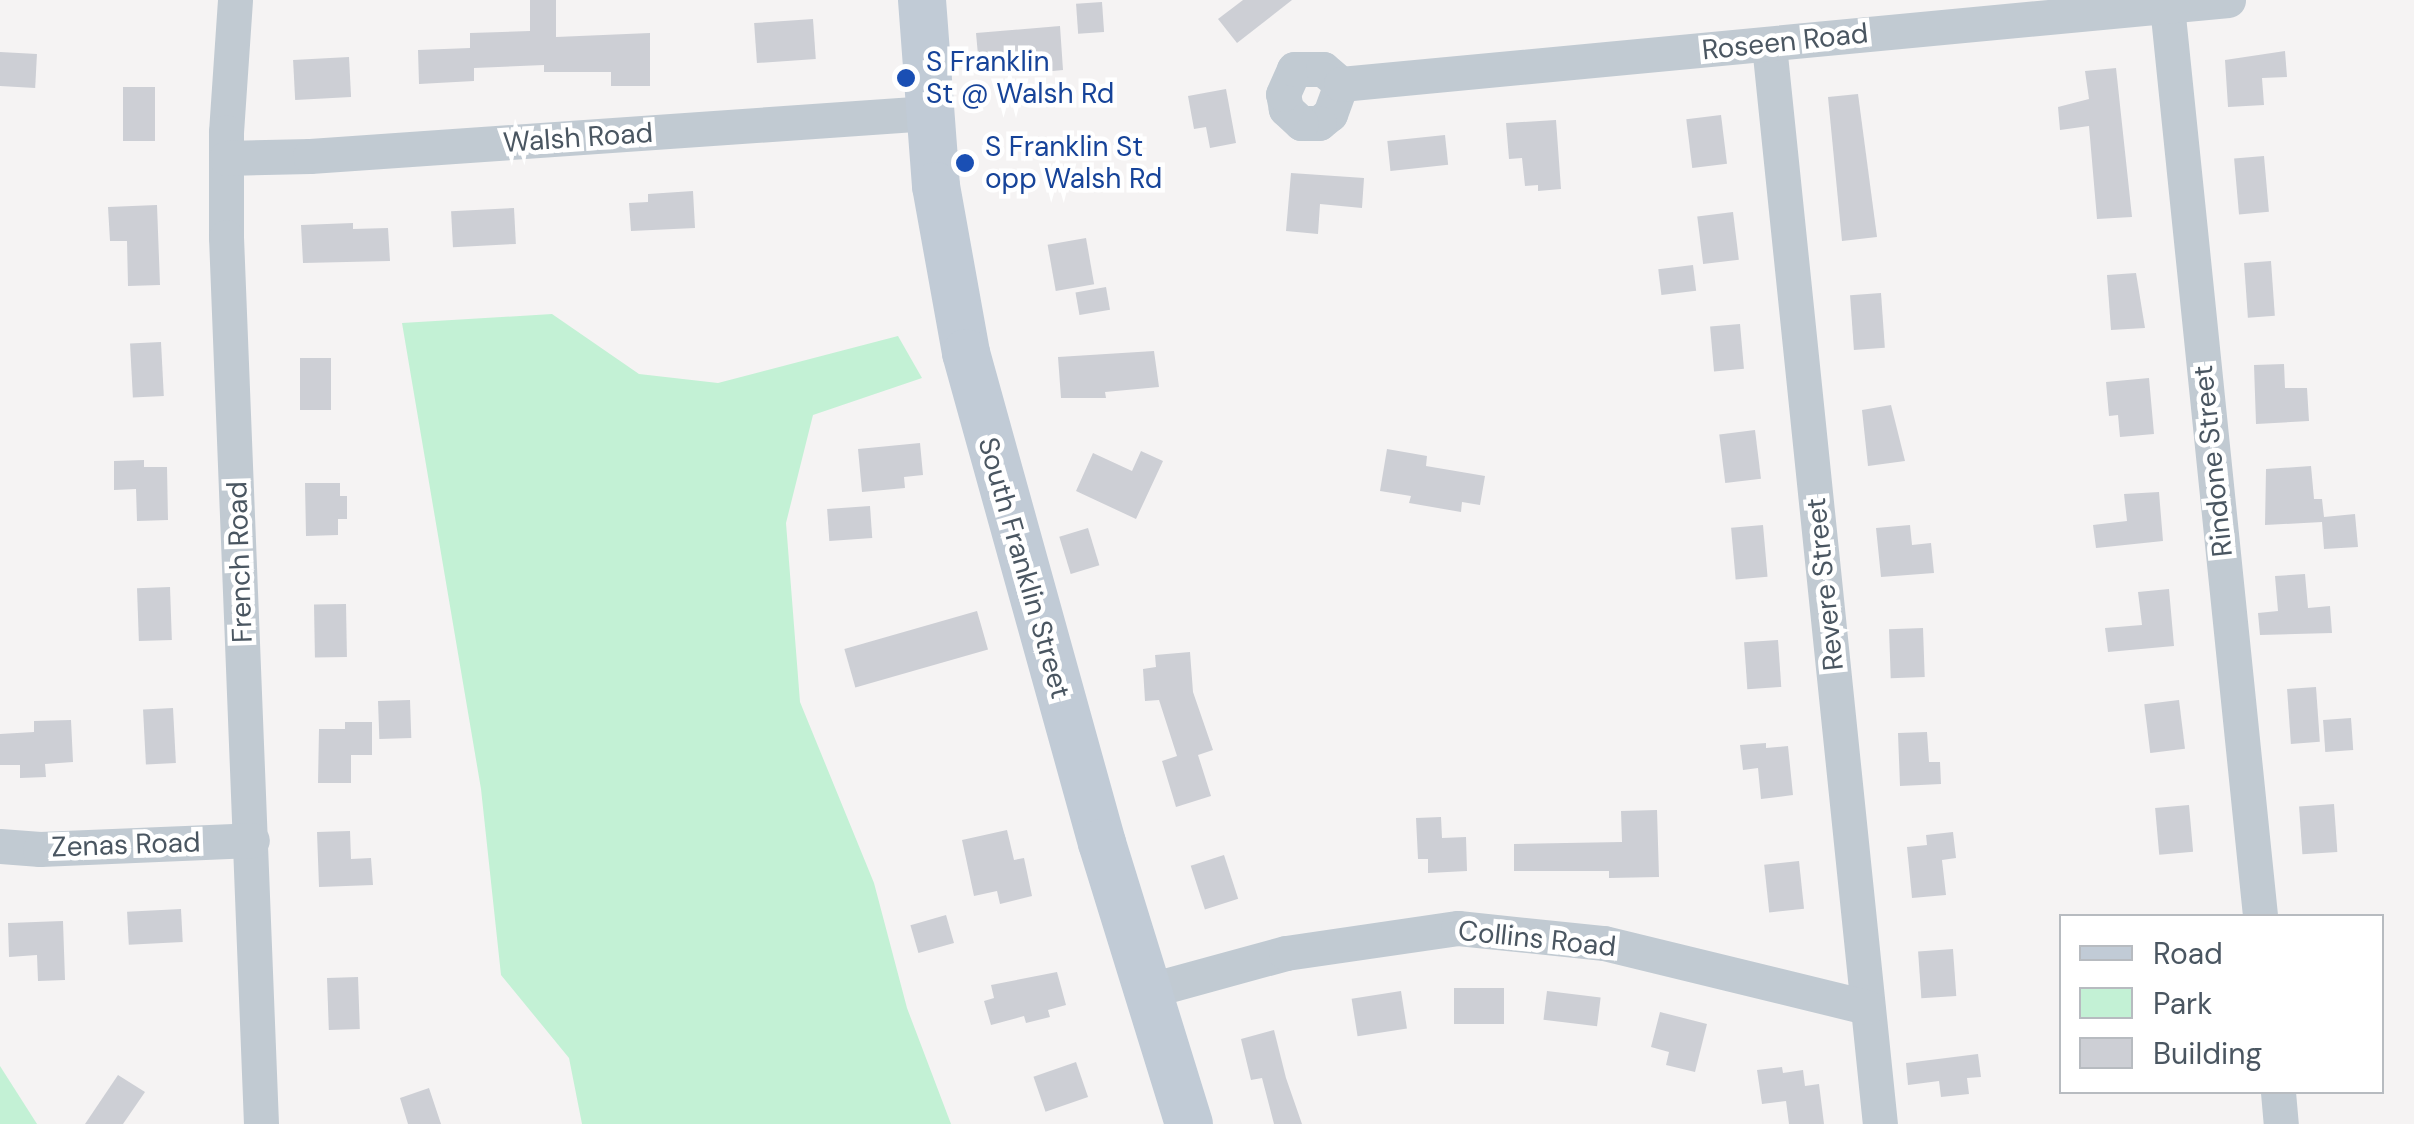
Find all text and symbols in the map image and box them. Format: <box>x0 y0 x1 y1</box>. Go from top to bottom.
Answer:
street label: Roseen Road <box>1700 17 1870 67</box>
place label: S Franklin St @ Walsh Rd <box>926 45 1114 111</box>
marker: S Franklin St @ Walsh Rd <box>895 67 917 89</box>
street label: Walsh Road <box>502 116 654 160</box>
place label: S Franklin St opp Walsh Rd <box>985 130 1162 196</box>
marker: S Franklin St opp Walsh Rd <box>954 152 976 174</box>
street label: Rindone Street <box>2186 364 2240 558</box>
street label: South Franklin Street <box>971 434 1077 702</box>
street label: French Road <box>220 481 260 643</box>
street label: Revere Street <box>1799 496 1851 672</box>
street label: Zenas Road <box>51 826 201 864</box>
street label: Collins Road <box>1456 914 1618 964</box>
legend <box>2059 914 2384 1094</box>
text: Road <box>2153 934 2223 973</box>
text: Park <box>2153 984 2212 1023</box>
text: Building <box>2153 1034 2262 1073</box>

